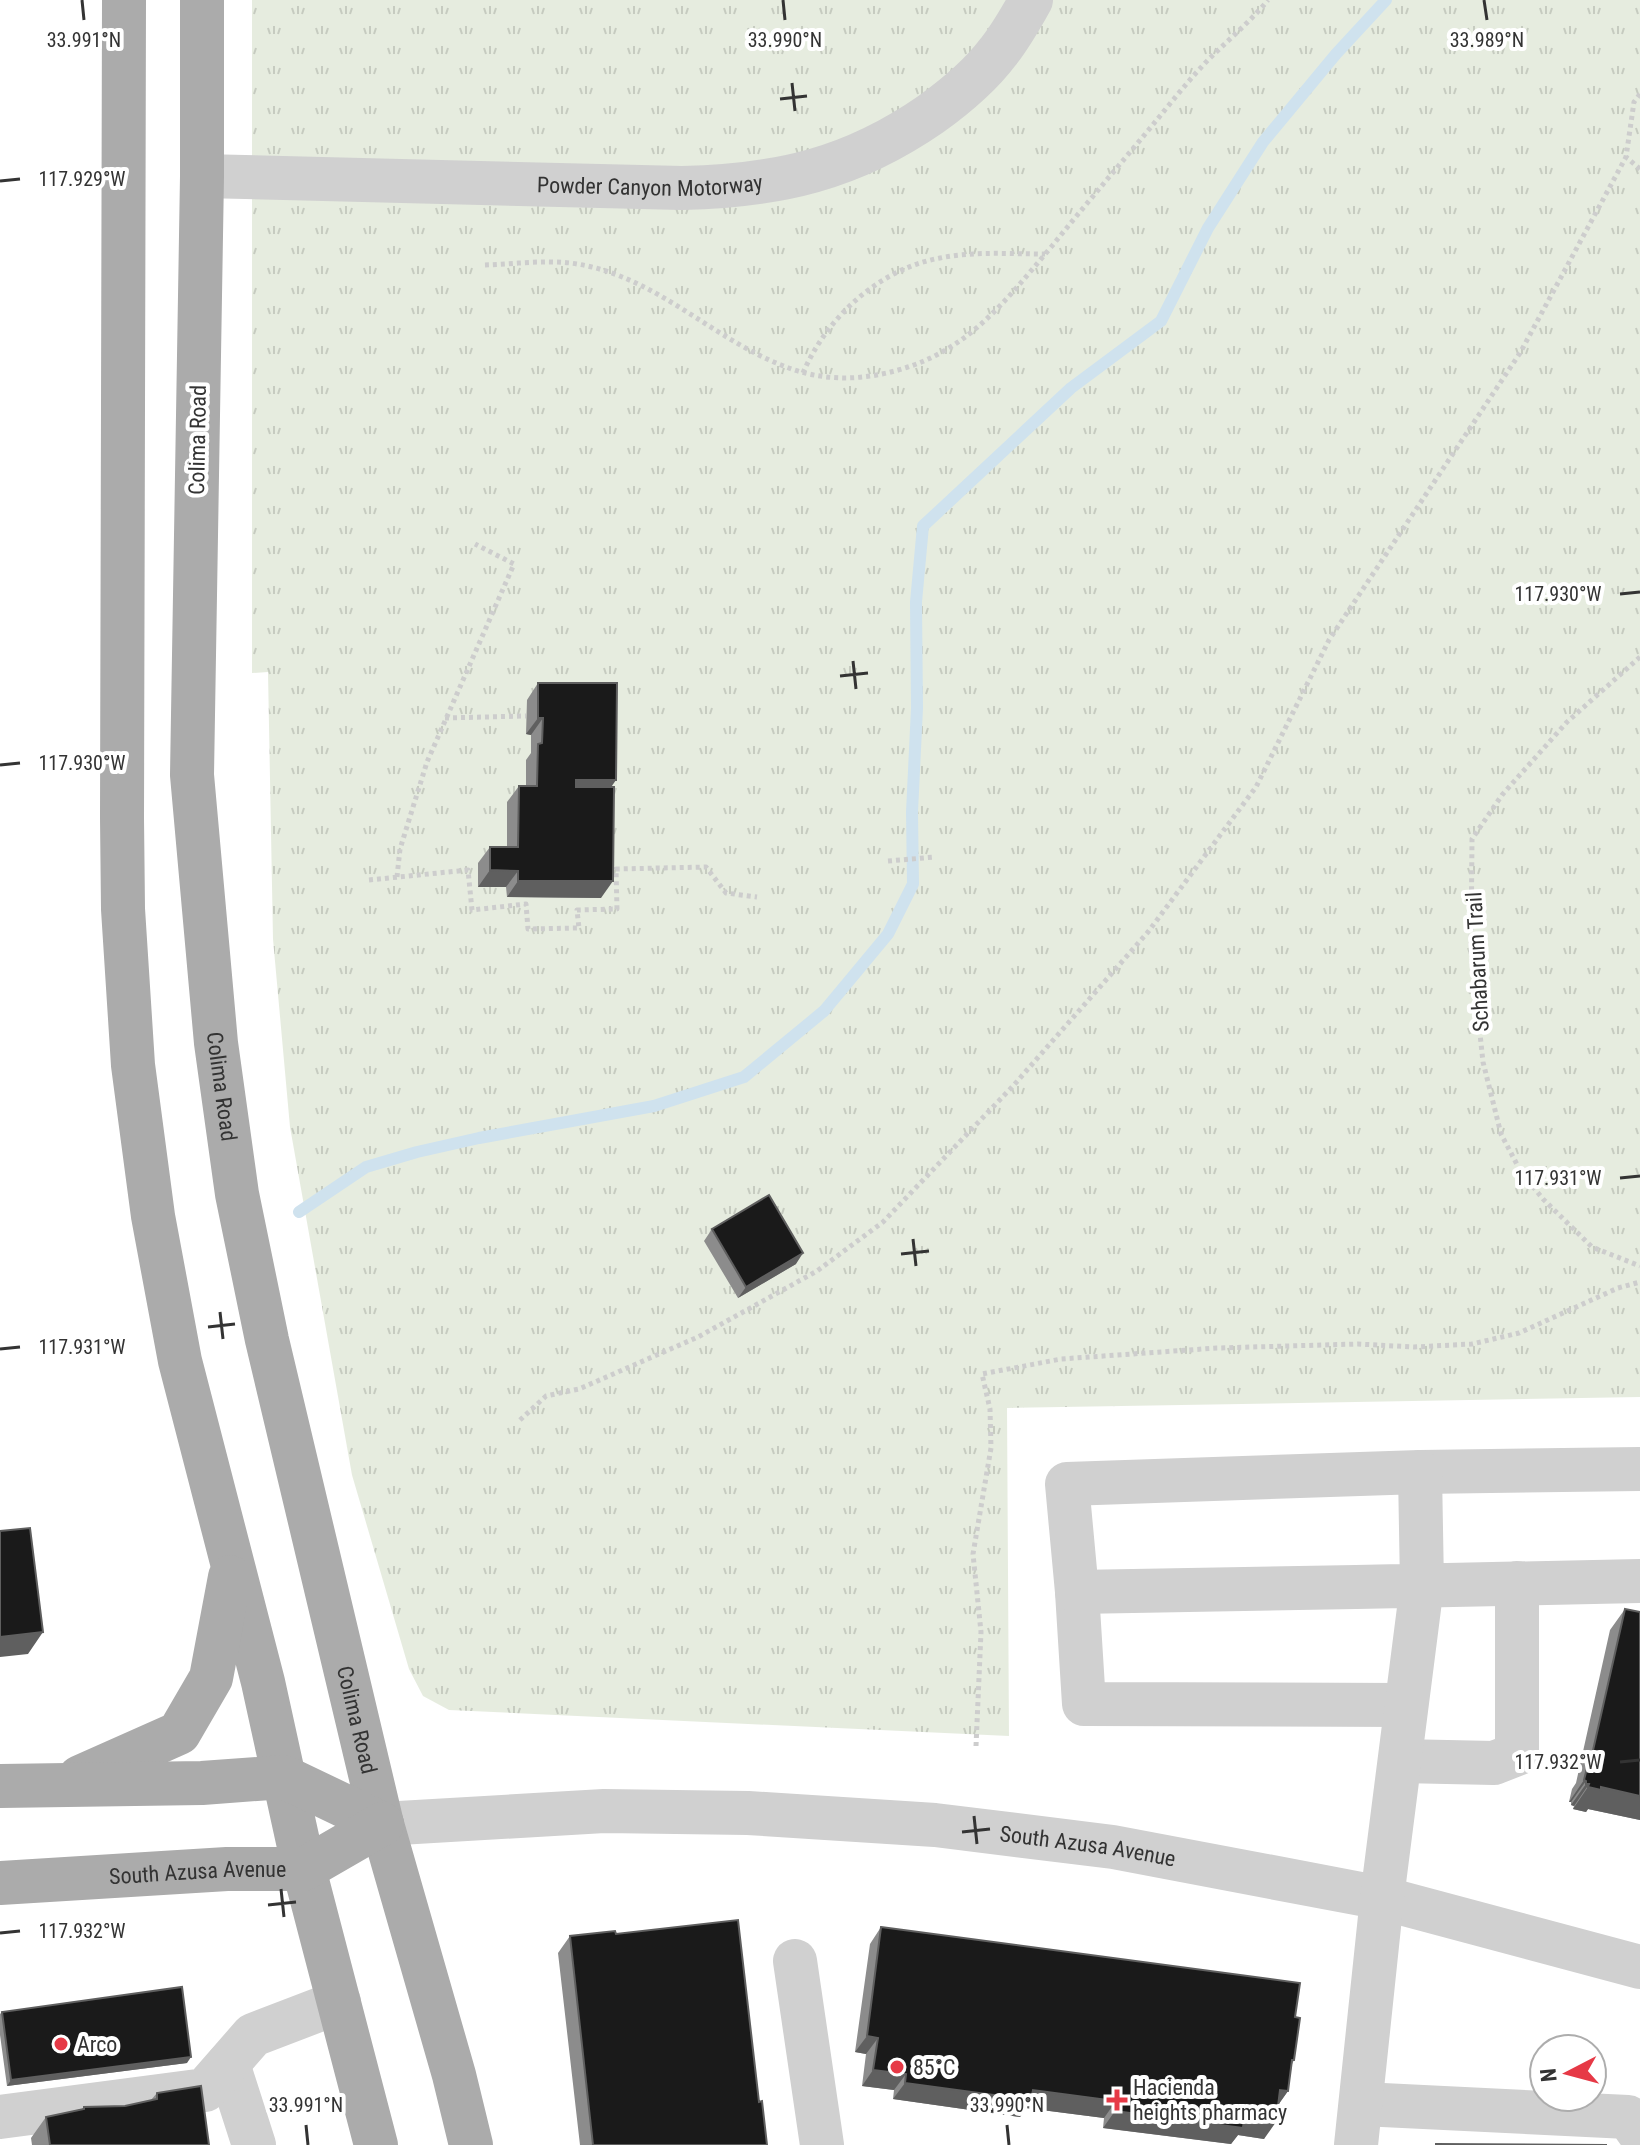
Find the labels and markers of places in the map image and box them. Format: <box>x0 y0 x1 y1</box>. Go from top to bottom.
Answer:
place label: Arco <box>77 2032 117 2057</box>
marker: Arco <box>52 2035 70 2053</box>
place label: 85°C <box>913 2055 955 2080</box>
marker: 85°C <box>888 2058 906 2076</box>
place label: Hacienda heights pharmacy <box>1133 2075 1287 2125</box>
marker: Hacienda heights pharmacy <box>1108 2091 1126 2109</box>

